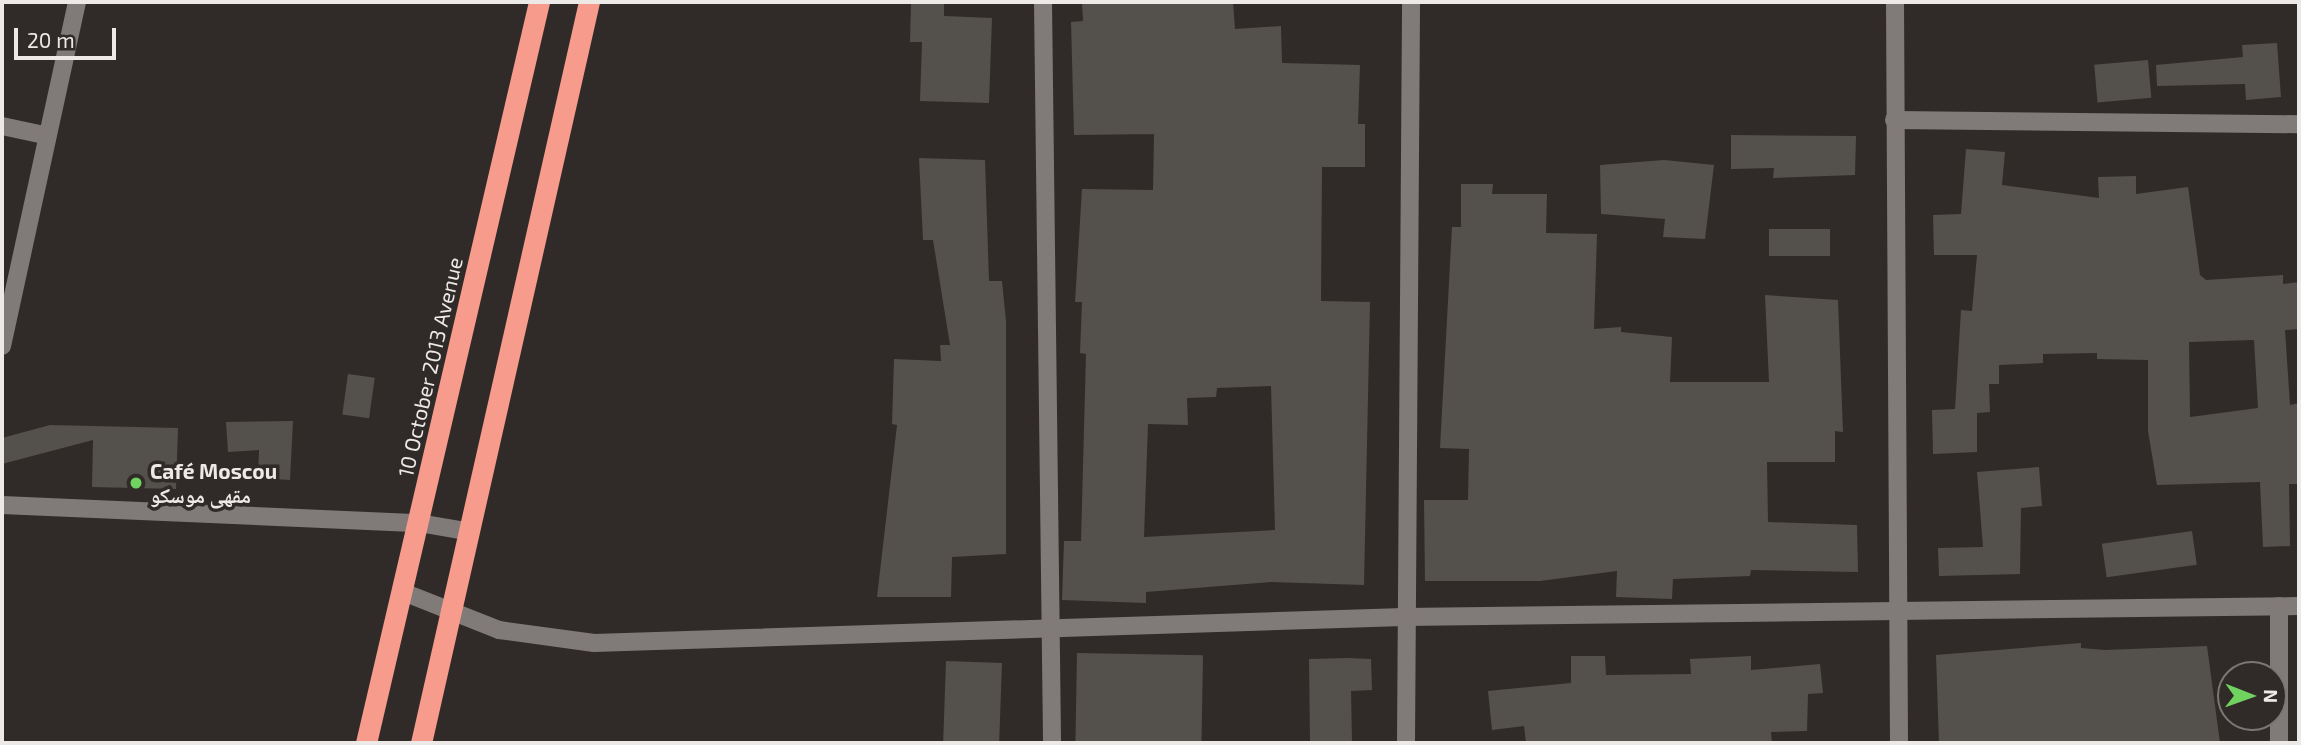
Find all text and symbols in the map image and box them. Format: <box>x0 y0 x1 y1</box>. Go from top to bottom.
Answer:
scale bar <box>18 14 119 58</box>
text: 20 m <box>27 27 75 52</box>
street label: 10 October 2013 Avenue <box>392 254 468 480</box>
place label: Café Moscou مقهى موسكو <box>150 458 277 508</box>
marker: Café Moscou مقهى موسكو <box>128 475 144 491</box>
north arrow <box>2217 661 2287 731</box>
text: N <box>2260 689 2283 703</box>

